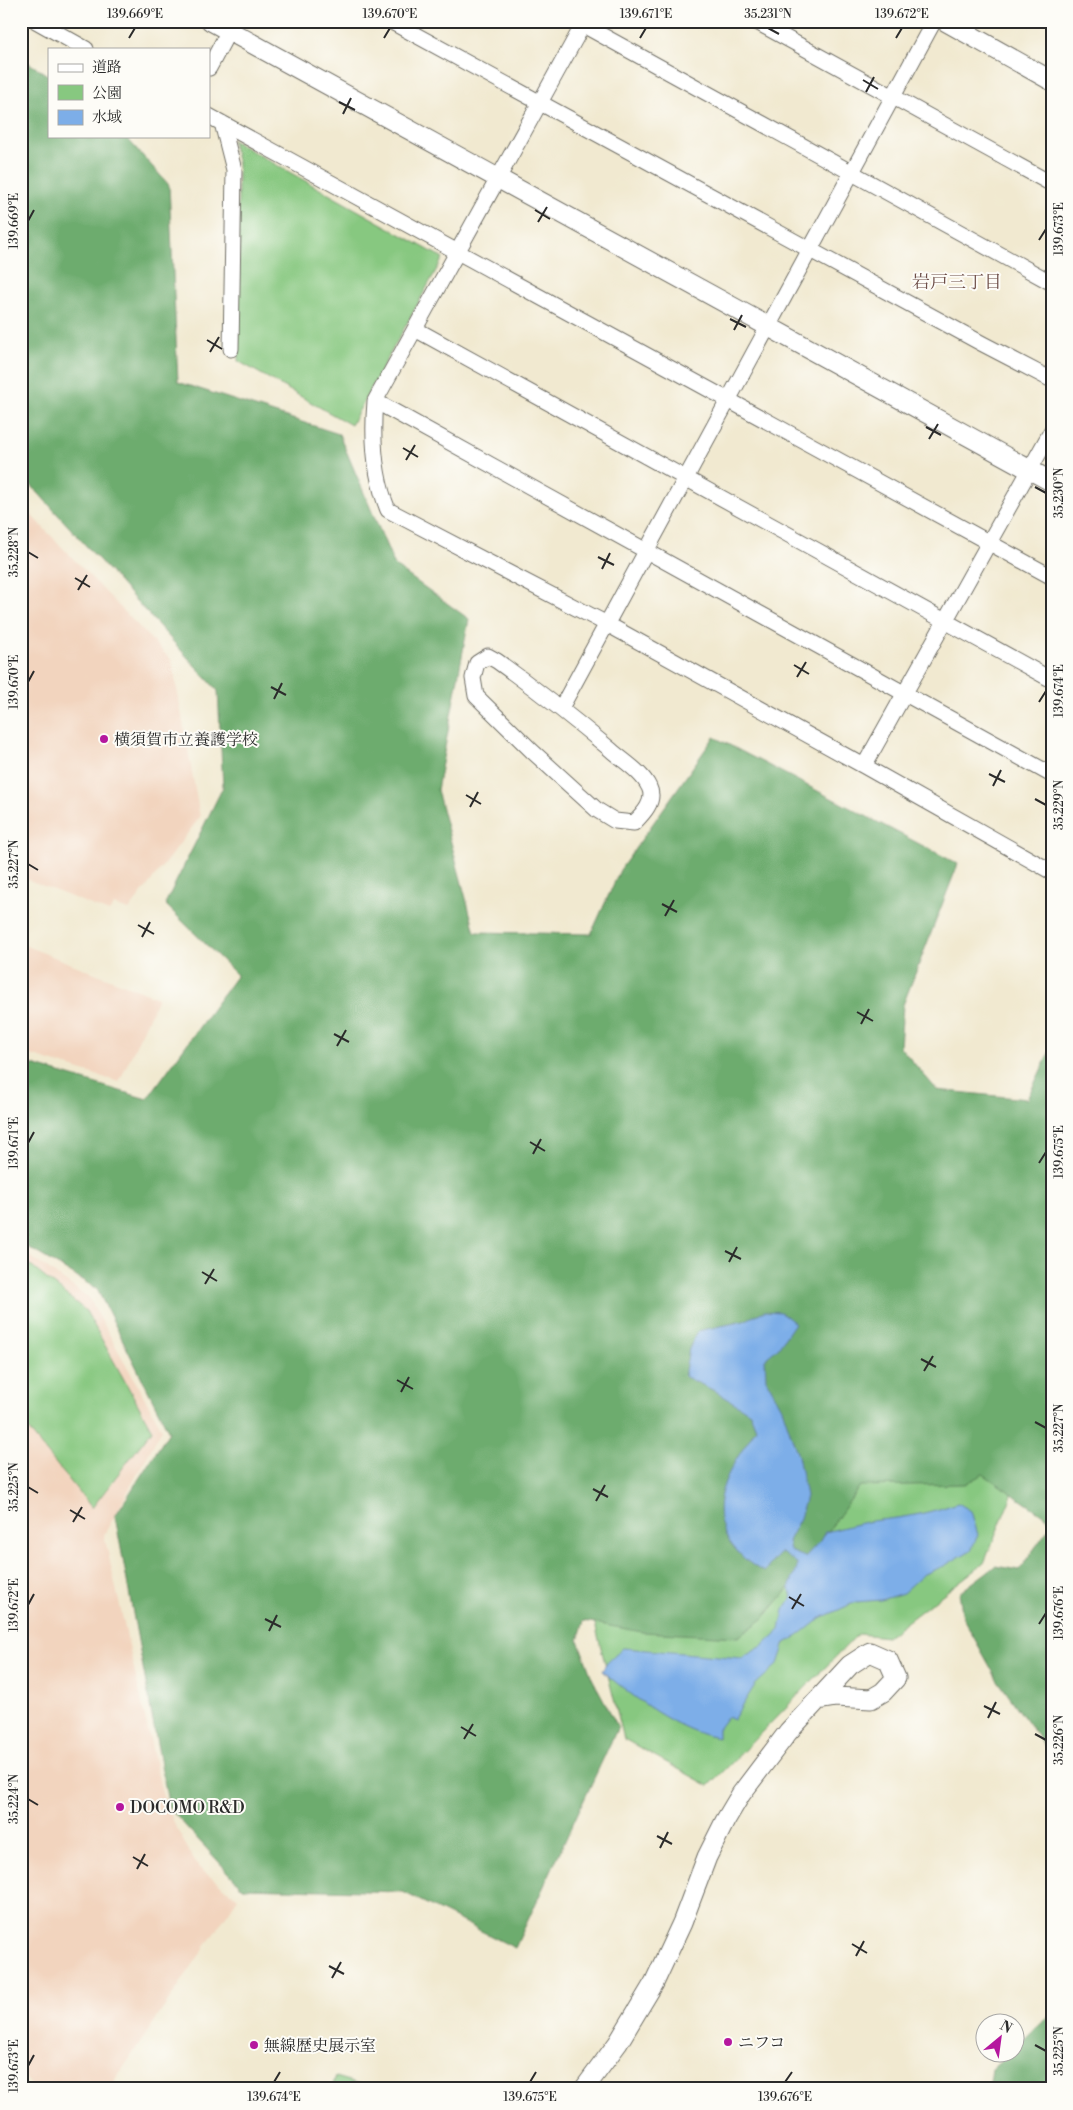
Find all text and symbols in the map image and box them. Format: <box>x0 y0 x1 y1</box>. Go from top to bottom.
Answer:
text: 139.669°E <box>107 7 163 22</box>
text: 139.670°E <box>363 7 417 22</box>
text: 139.671°E <box>620 7 672 22</box>
text: 35.231°N <box>744 7 792 22</box>
text: 139.672°E <box>875 7 929 22</box>
legend <box>48 48 210 138</box>
text: 道路 <box>92 58 122 77</box>
text: 公園 <box>92 84 122 103</box>
text: 水域 <box>92 108 122 127</box>
text: 139.669°E <box>7 193 22 249</box>
text: 139.673°E <box>1052 202 1067 256</box>
district label: 岩戸三丁目 <box>912 271 1002 294</box>
text: 35.230°N <box>1052 468 1067 518</box>
text: 35.228°N <box>7 527 22 577</box>
text: 139.670°E <box>7 655 22 709</box>
text: 139.674°E <box>1052 664 1067 718</box>
place label: 横須賀市立養護学校 <box>114 730 258 750</box>
marker: 横須賀市立養護学校 <box>98 733 110 745</box>
text: 35.229°N <box>1052 780 1067 830</box>
text: 35.227°N <box>7 839 22 888</box>
text: 139.671°E <box>7 1117 22 1169</box>
text: 139.675°E <box>1052 1125 1067 1179</box>
text: 35.227°N <box>1052 1403 1067 1452</box>
text: 35.225°N <box>7 1462 22 1512</box>
text: 139.672°E <box>7 1578 22 1632</box>
text: 139.676°E <box>1052 1586 1067 1640</box>
text: 35.226°N <box>1052 1715 1067 1765</box>
text: 35.224°N <box>7 1774 22 1824</box>
place label: DOCOMO R&D <box>130 1798 245 1818</box>
marker: DOCOMO R&D <box>114 1801 126 1813</box>
north arrow <box>976 2012 1026 2062</box>
text: N <box>997 2017 1015 2038</box>
text: 35.225°N <box>1052 2026 1067 2076</box>
place label: ニフコ <box>738 2033 785 2053</box>
place label: 無線歴史展示室 <box>264 2036 376 2056</box>
marker: ニフコ <box>722 2036 734 2048</box>
text: 139.673°E <box>7 2039 22 2093</box>
marker: 無線歴史展示室 <box>248 2039 260 2051</box>
text: 139.674°E <box>247 2090 301 2105</box>
text: 139.675°E <box>503 2090 557 2105</box>
text: 139.676°E <box>758 2090 812 2105</box>

